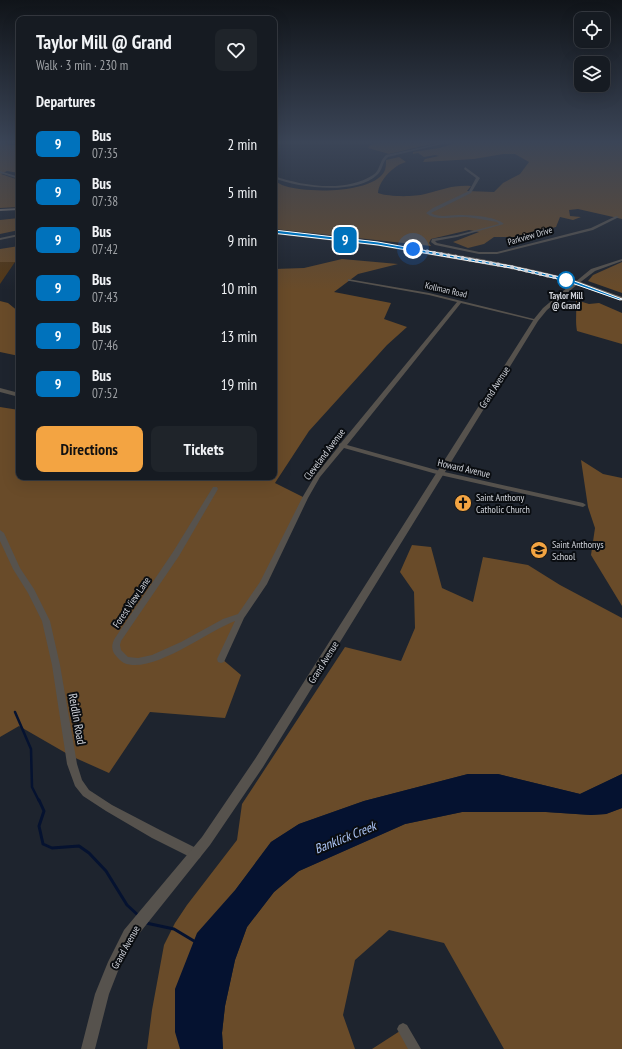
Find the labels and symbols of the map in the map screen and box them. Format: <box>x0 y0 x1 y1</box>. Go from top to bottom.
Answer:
street label: Parkview Drive <box>506 224 554 247</box>
line badge: 9 <box>332 227 358 253</box>
your location <box>403 239 423 259</box>
marker: Taylor Mill @ Grand <box>557 271 575 289</box>
street label: Kollman Road <box>424 279 468 300</box>
place label: Taylor Mill @ Grand <box>549 290 584 311</box>
street label: Grand Avenue <box>476 364 513 411</box>
street label: Cleveland Avenue <box>301 426 348 483</box>
street label: Howard Avenue <box>436 456 492 481</box>
place label: Saint Anthony Catholic Church <box>476 491 530 516</box>
church icon: Saint Anthony Catholic Church <box>453 493 473 513</box>
place label: Saint Anthonys School <box>552 538 604 563</box>
school or university icon: Saint Anthonys School <box>529 540 549 560</box>
street label: Forest View Lane <box>110 574 153 630</box>
street label: Grand Avenue <box>305 639 342 686</box>
street label: Reidlin Road <box>66 692 89 746</box>
water label: Banklick Creek <box>312 817 380 858</box>
street label: Grand Avenue <box>108 923 143 971</box>

